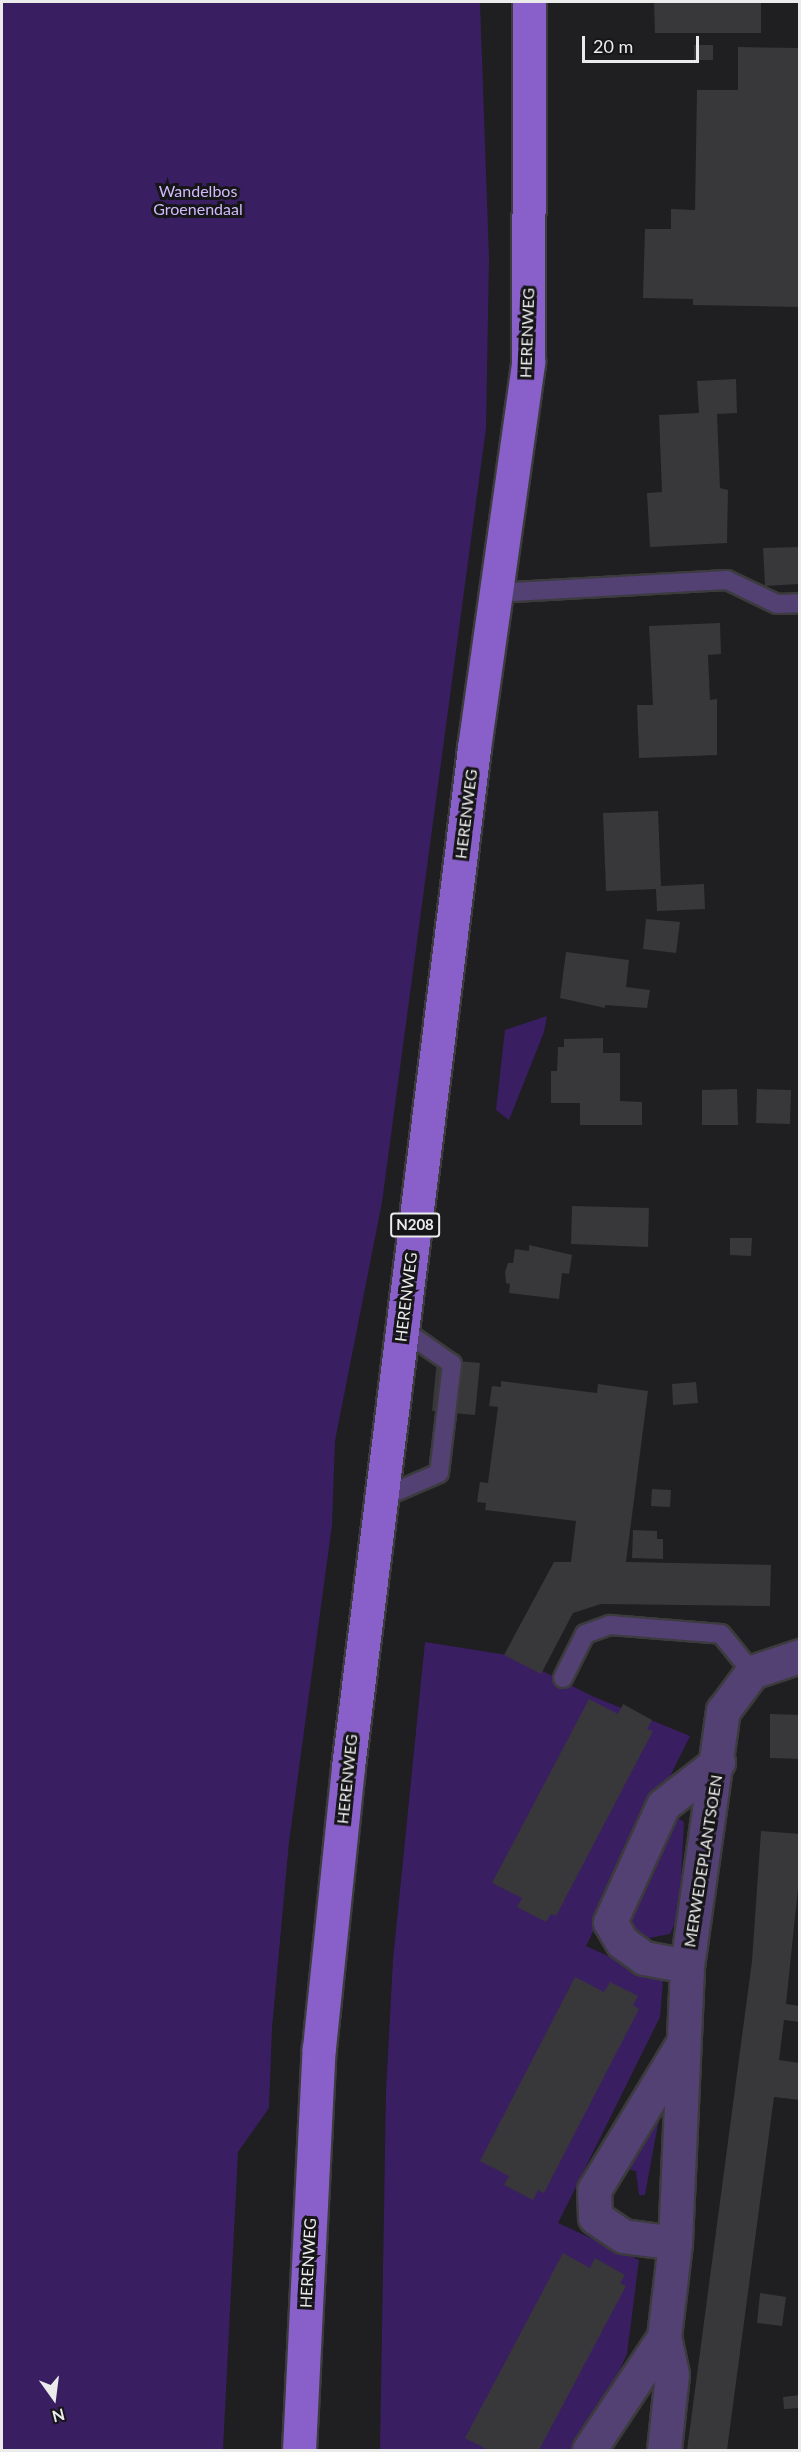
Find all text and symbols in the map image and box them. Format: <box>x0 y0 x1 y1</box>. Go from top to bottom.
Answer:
scale bar <box>585 24 702 62</box>
text: 20 m <box>593 35 633 57</box>
park label: Wandelbos Groenendaal <box>153 181 243 219</box>
street label: HERENWEG <box>516 288 538 378</box>
street label: HERENWEG <box>451 768 481 860</box>
road number: N208 <box>390 1213 440 1237</box>
street label: HERENWEG <box>391 1251 421 1343</box>
street label: HERENWEG <box>333 1733 361 1825</box>
street label: MERWEDEPLANTSOEN <box>680 1773 726 1949</box>
street label: HERENWEG <box>296 2217 320 2309</box>
north arrow <box>24 2368 84 2428</box>
text: N <box>50 2405 67 2427</box>

